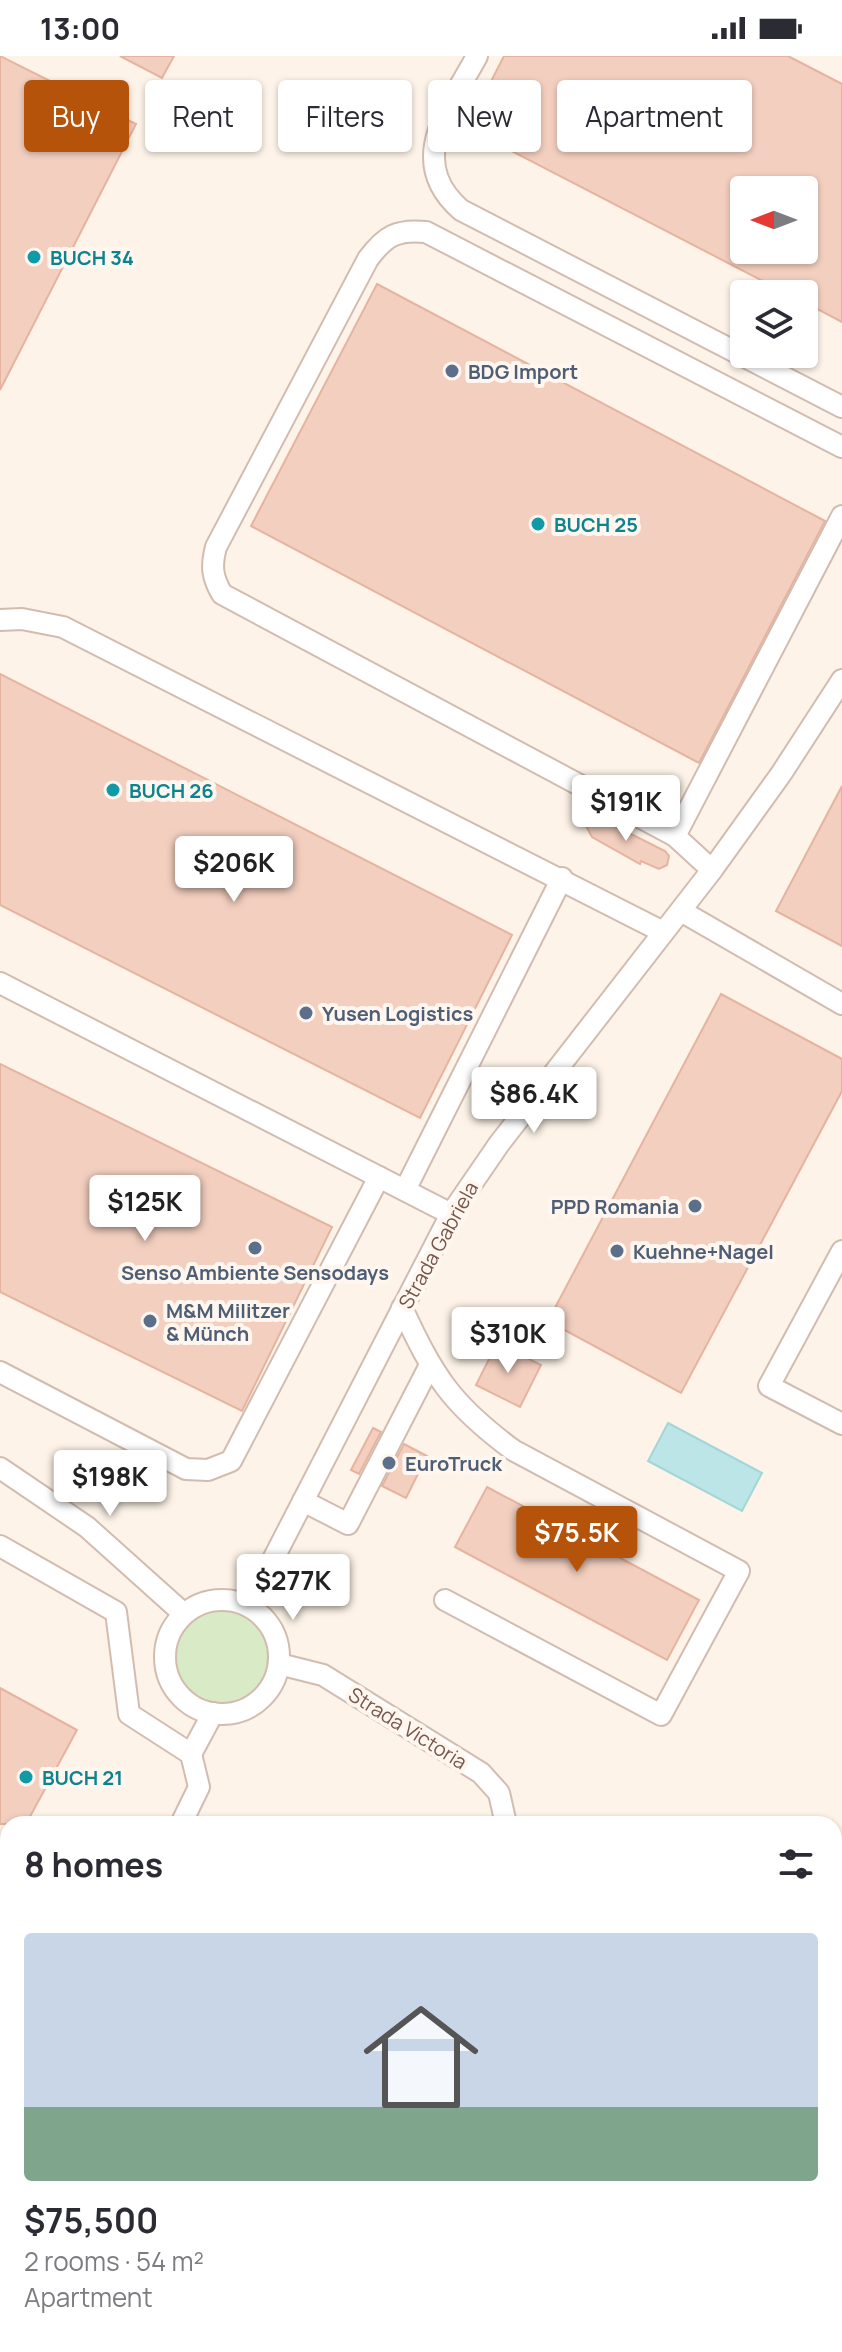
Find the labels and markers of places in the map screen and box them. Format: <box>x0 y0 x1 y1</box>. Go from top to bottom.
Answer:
place label: BUCH 34 <box>50 244 134 271</box>
marker: BUCH 34 <box>25 248 43 266</box>
place label: BDG Import <box>468 358 578 385</box>
marker: BDG Import <box>443 362 461 380</box>
place label: BUCH 25 <box>554 511 638 538</box>
marker: BUCH 25 <box>529 515 547 533</box>
pin: $191K <box>570 775 682 843</box>
place label: BUCH 26 <box>129 777 214 804</box>
marker: BUCH 26 <box>104 781 122 799</box>
pin: $206K <box>178 836 290 904</box>
place label: Yusen Logistics <box>322 1000 474 1027</box>
marker: Yusen Logistics <box>297 1004 315 1022</box>
pin: $86.4K <box>469 1067 599 1135</box>
pin: $125K <box>89 1175 201 1243</box>
place label: PPD Romania <box>551 1193 679 1220</box>
marker: PPD Romania <box>686 1197 704 1215</box>
place label: Kuehne+Nagel <box>633 1238 774 1265</box>
marker: Senso Ambiente Sensodays <box>246 1239 264 1257</box>
marker: Kuehne+Nagel <box>608 1242 626 1260</box>
place label: Senso Ambiente Sensodays <box>121 1259 389 1286</box>
place label: M&M Militzer & Münch <box>166 1297 290 1347</box>
pin: $310K <box>452 1307 564 1375</box>
marker: M&M Militzer & Münch <box>141 1312 159 1330</box>
pin: $198K <box>54 1450 166 1518</box>
place label: EuroTruck <box>405 1450 503 1477</box>
marker: EuroTruck <box>380 1454 398 1472</box>
pin: $75.5K <box>512 1506 642 1574</box>
pin: $277K <box>237 1554 349 1622</box>
place label: BUCH 21 <box>42 1764 123 1791</box>
marker: BUCH 21 <box>17 1768 35 1786</box>

